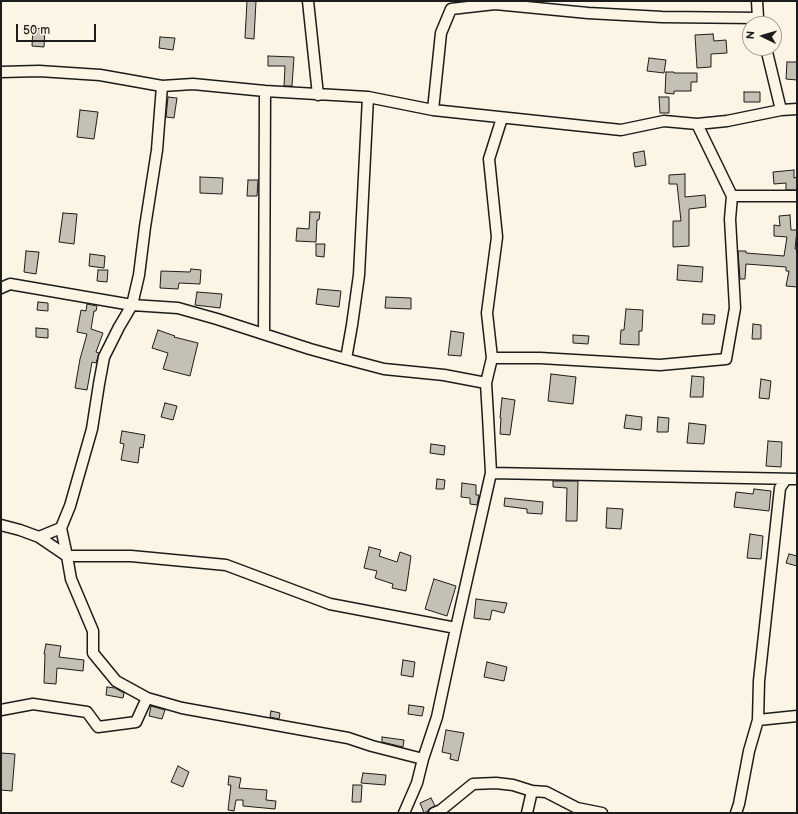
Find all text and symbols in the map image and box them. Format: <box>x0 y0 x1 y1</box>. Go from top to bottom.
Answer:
scale bar <box>18 16 98 42</box>
north arrow <box>742 16 782 56</box>
text: 50 m <box>23 23 50 38</box>
text: N <box>744 30 757 40</box>

